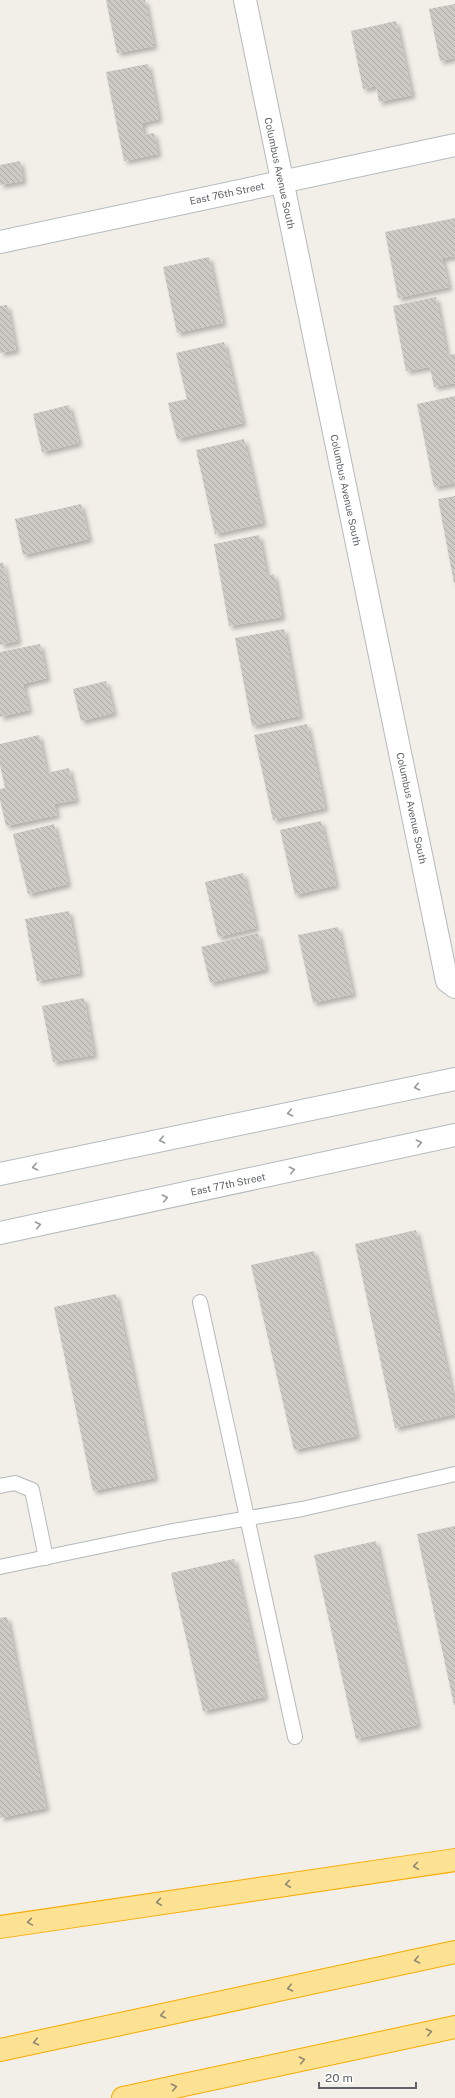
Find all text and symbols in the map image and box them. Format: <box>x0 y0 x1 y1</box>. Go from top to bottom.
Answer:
street label: Columbus Avenue South <box>262 116 298 230</box>
street label: East 76th Street <box>188 179 266 207</box>
street label: Columbus Avenue South <box>328 433 364 547</box>
street label: Columbus Avenue South <box>394 751 430 865</box>
one-way arrow <box>414 1082 420 1090</box>
one-way arrow <box>286 1109 293 1117</box>
one-way arrow <box>159 1135 166 1144</box>
one-way arrow <box>416 1139 422 1147</box>
one-way arrow <box>32 1162 38 1170</box>
one-way arrow <box>289 1167 295 1175</box>
street label: East 77th Street <box>189 1170 267 1198</box>
one-way arrow <box>162 1194 168 1202</box>
one-way arrow <box>35 1222 41 1230</box>
one-way arrow <box>413 1861 419 1870</box>
one-way arrow <box>285 1879 291 1888</box>
one-way arrow <box>156 1897 162 1906</box>
one-way arrow <box>27 1917 34 1926</box>
one-way arrow <box>414 1956 420 1964</box>
one-way arrow <box>287 1983 293 1991</box>
one-way arrow <box>160 2010 166 2018</box>
one-way arrow <box>426 2029 432 2037</box>
one-way arrow <box>32 2038 39 2046</box>
one-way arrow <box>298 2056 305 2064</box>
scale bar <box>319 2064 416 2090</box>
text: 20 m <box>325 2071 353 2085</box>
one-way arrow <box>171 2083 178 2091</box>

